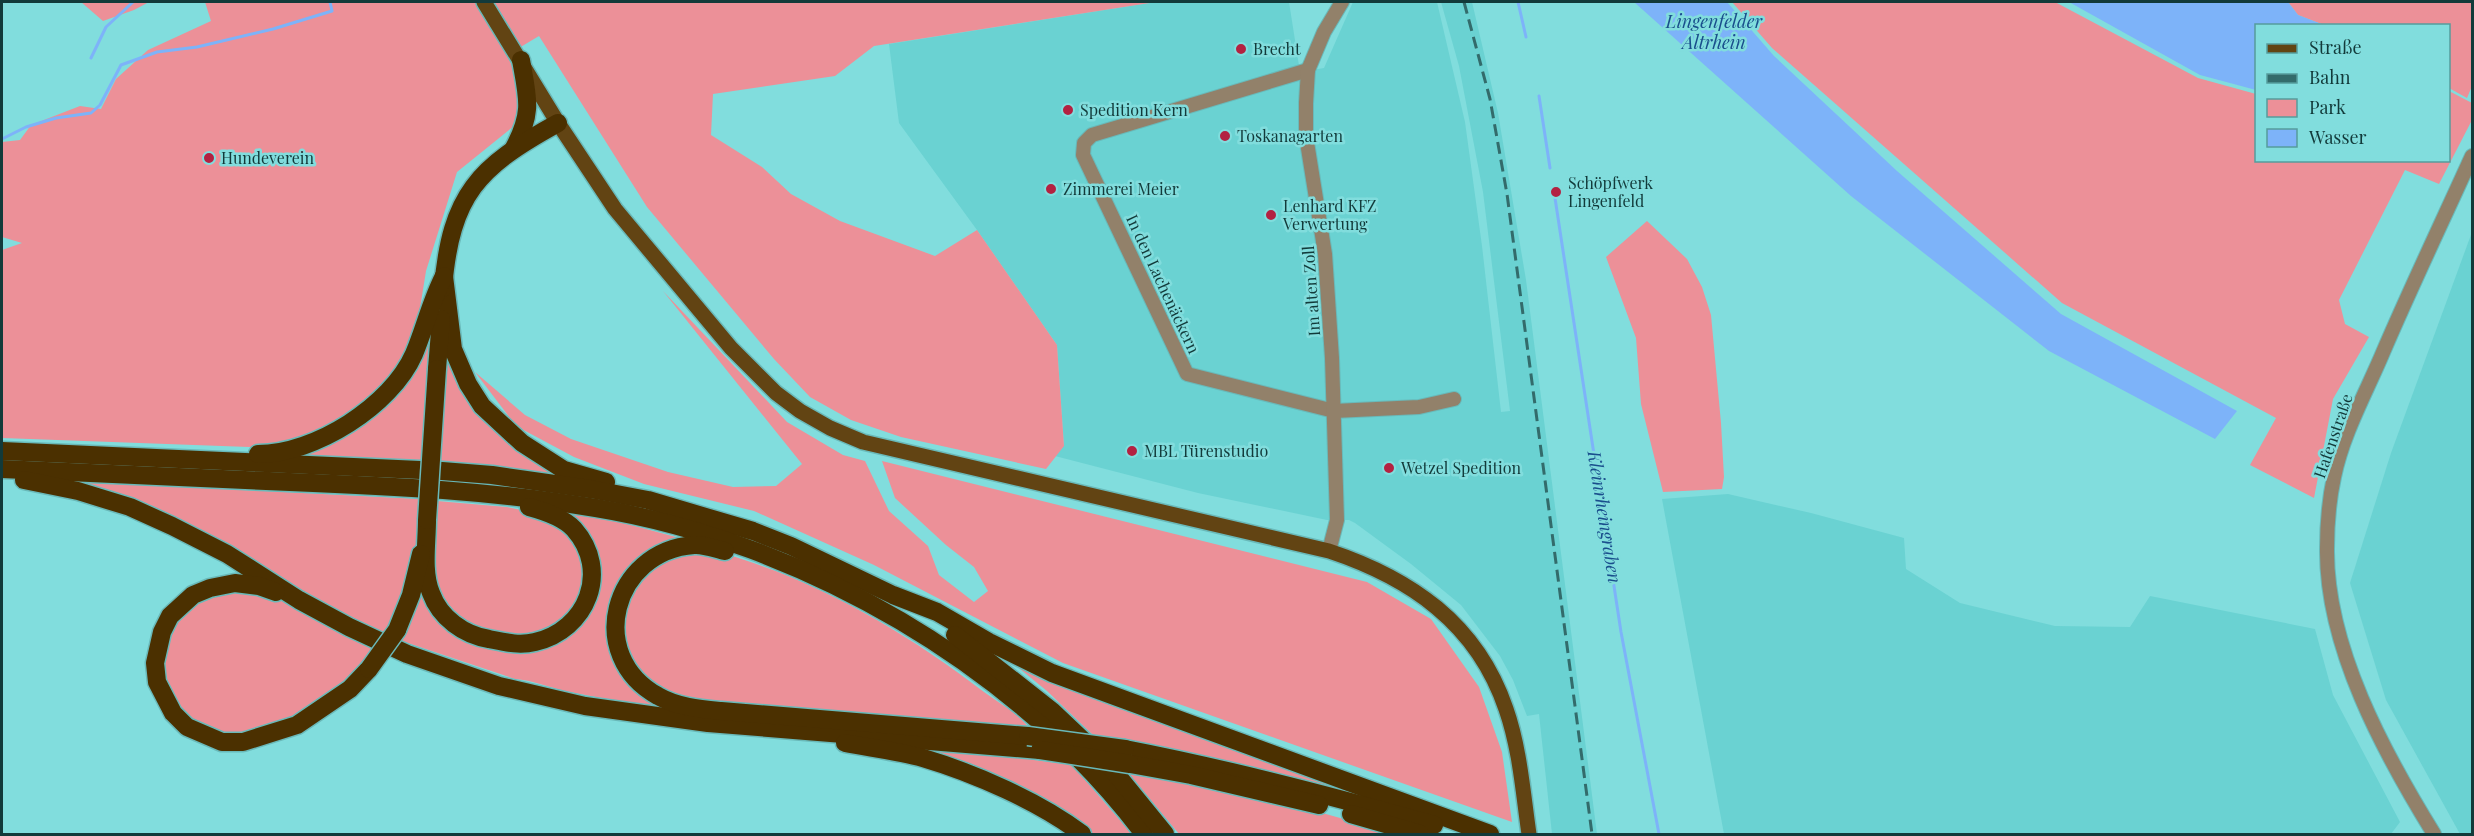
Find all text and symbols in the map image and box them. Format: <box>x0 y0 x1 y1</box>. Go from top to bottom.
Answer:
water label: Lingenfelder Altrhein <box>1665 9 1763 54</box>
legend <box>2255 24 2450 162</box>
text: Straße <box>2309 35 2362 59</box>
place label: Brecht <box>1253 38 1301 59</box>
marker: Brecht <box>1234 42 1248 56</box>
text: Bahn <box>2309 65 2351 89</box>
text: Park <box>2309 95 2346 119</box>
place label: Spedition Kern <box>1080 99 1188 120</box>
marker: Spedition Kern <box>1061 103 1075 117</box>
place label: Toskanagarten <box>1237 125 1343 146</box>
text: Wasser <box>2308 125 2367 149</box>
marker: Toskanagarten <box>1218 129 1232 143</box>
place label: Hundeverein <box>221 147 314 168</box>
marker: Hundeverein <box>202 151 216 165</box>
place label: Schöpfwerk Lingenfeld <box>1568 172 1653 211</box>
place label: Zimmerei Meier <box>1063 178 1179 199</box>
marker: Zimmerei Meier <box>1044 182 1058 196</box>
marker: Schöpfwerk Lingenfeld <box>1549 185 1563 199</box>
place label: Lenhard KFZ Verwertung <box>1282 195 1377 234</box>
marker: Lenhard KFZ Verwertung <box>1264 208 1278 222</box>
street label: In den Lachenäckern <box>1122 211 1205 357</box>
street label: Im alten Zoll <box>1297 245 1324 337</box>
street label: Hafenstraße <box>2308 391 2357 481</box>
place label: MBL Türenstudio <box>1144 440 1268 461</box>
marker: MBL Türenstudio <box>1125 444 1139 458</box>
water label: Kleinrheingraben <box>1583 448 1627 585</box>
place label: Wetzel Spedition <box>1400 457 1522 478</box>
marker: Wetzel Spedition <box>1382 461 1396 475</box>

